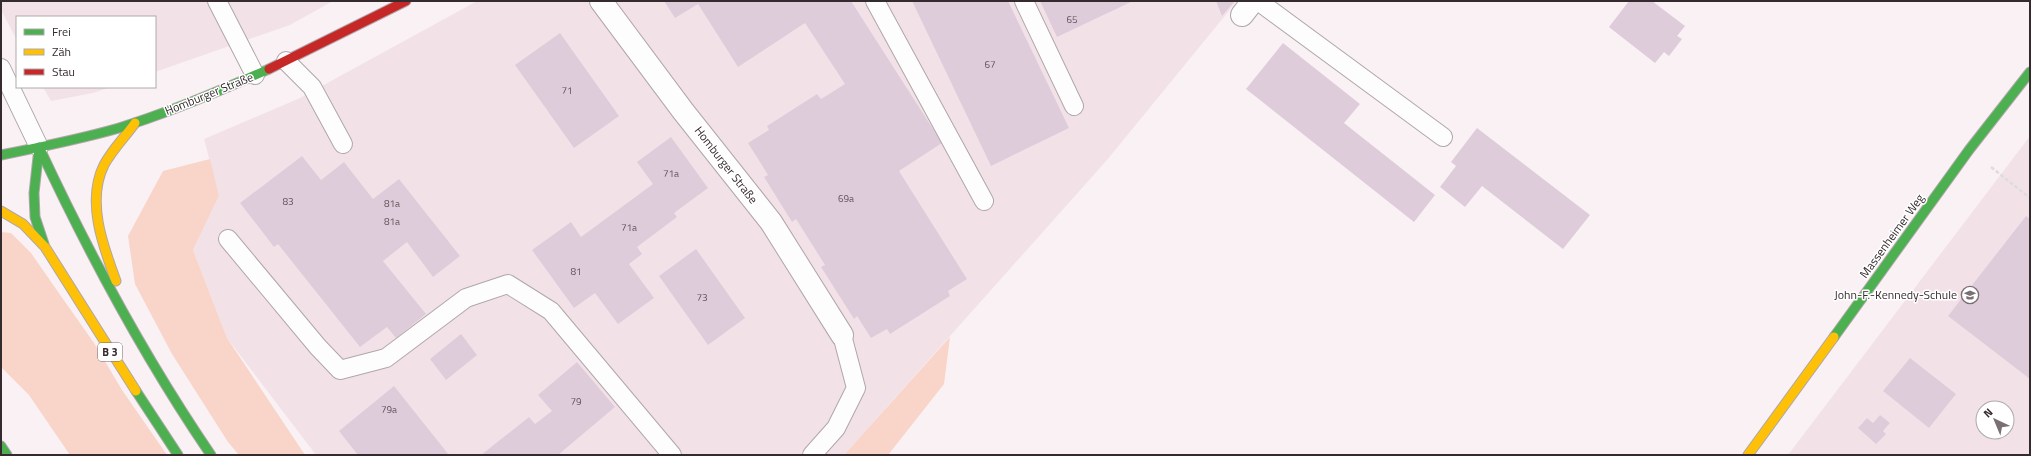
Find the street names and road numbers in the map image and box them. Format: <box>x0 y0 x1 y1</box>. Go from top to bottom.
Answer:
street label: Homburger Straße <box>162 67 256 120</box>
street label: Homburger Straße <box>690 122 763 208</box>
street label: Massenheimer Weg <box>1854 190 1929 282</box>
road number: B 3 <box>98 343 122 361</box>

